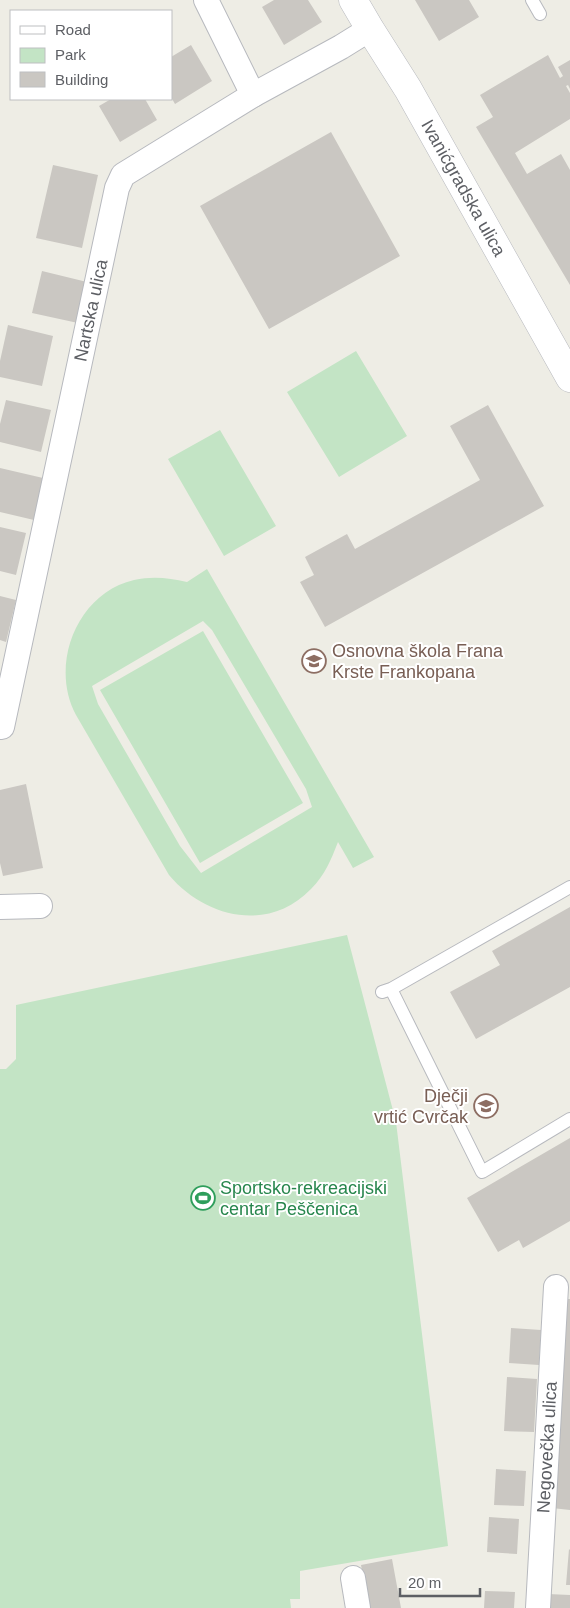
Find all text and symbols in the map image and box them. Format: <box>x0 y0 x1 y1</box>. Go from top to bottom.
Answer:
legend <box>10 10 172 100</box>
text: Road <box>55 21 91 38</box>
text: Park <box>55 46 86 63</box>
text: Building <box>55 71 108 88</box>
street label: Ivanićgradska ulica <box>417 116 510 260</box>
street label: Nartska ulica <box>70 256 112 363</box>
place label: Osnovna škola Frana Krste Frankopana <box>332 641 504 682</box>
school or university icon: Osnovna škola Frana Krste Frankopana <box>301 648 327 674</box>
place label: Dječji vrtić Cvrčak <box>374 1086 469 1127</box>
school or university icon: Dječji vrtić Cvrčak <box>473 1093 499 1119</box>
place label: Sportsko-rekreacijski centar Peščenica <box>220 1178 387 1219</box>
sports icon: Sportsko-rekreacijski centar Peščenica <box>190 1185 216 1211</box>
street label: Negovečka ulica <box>533 1380 561 1514</box>
scale bar <box>400 1566 480 1598</box>
text: 20 m <box>408 1574 441 1591</box>

